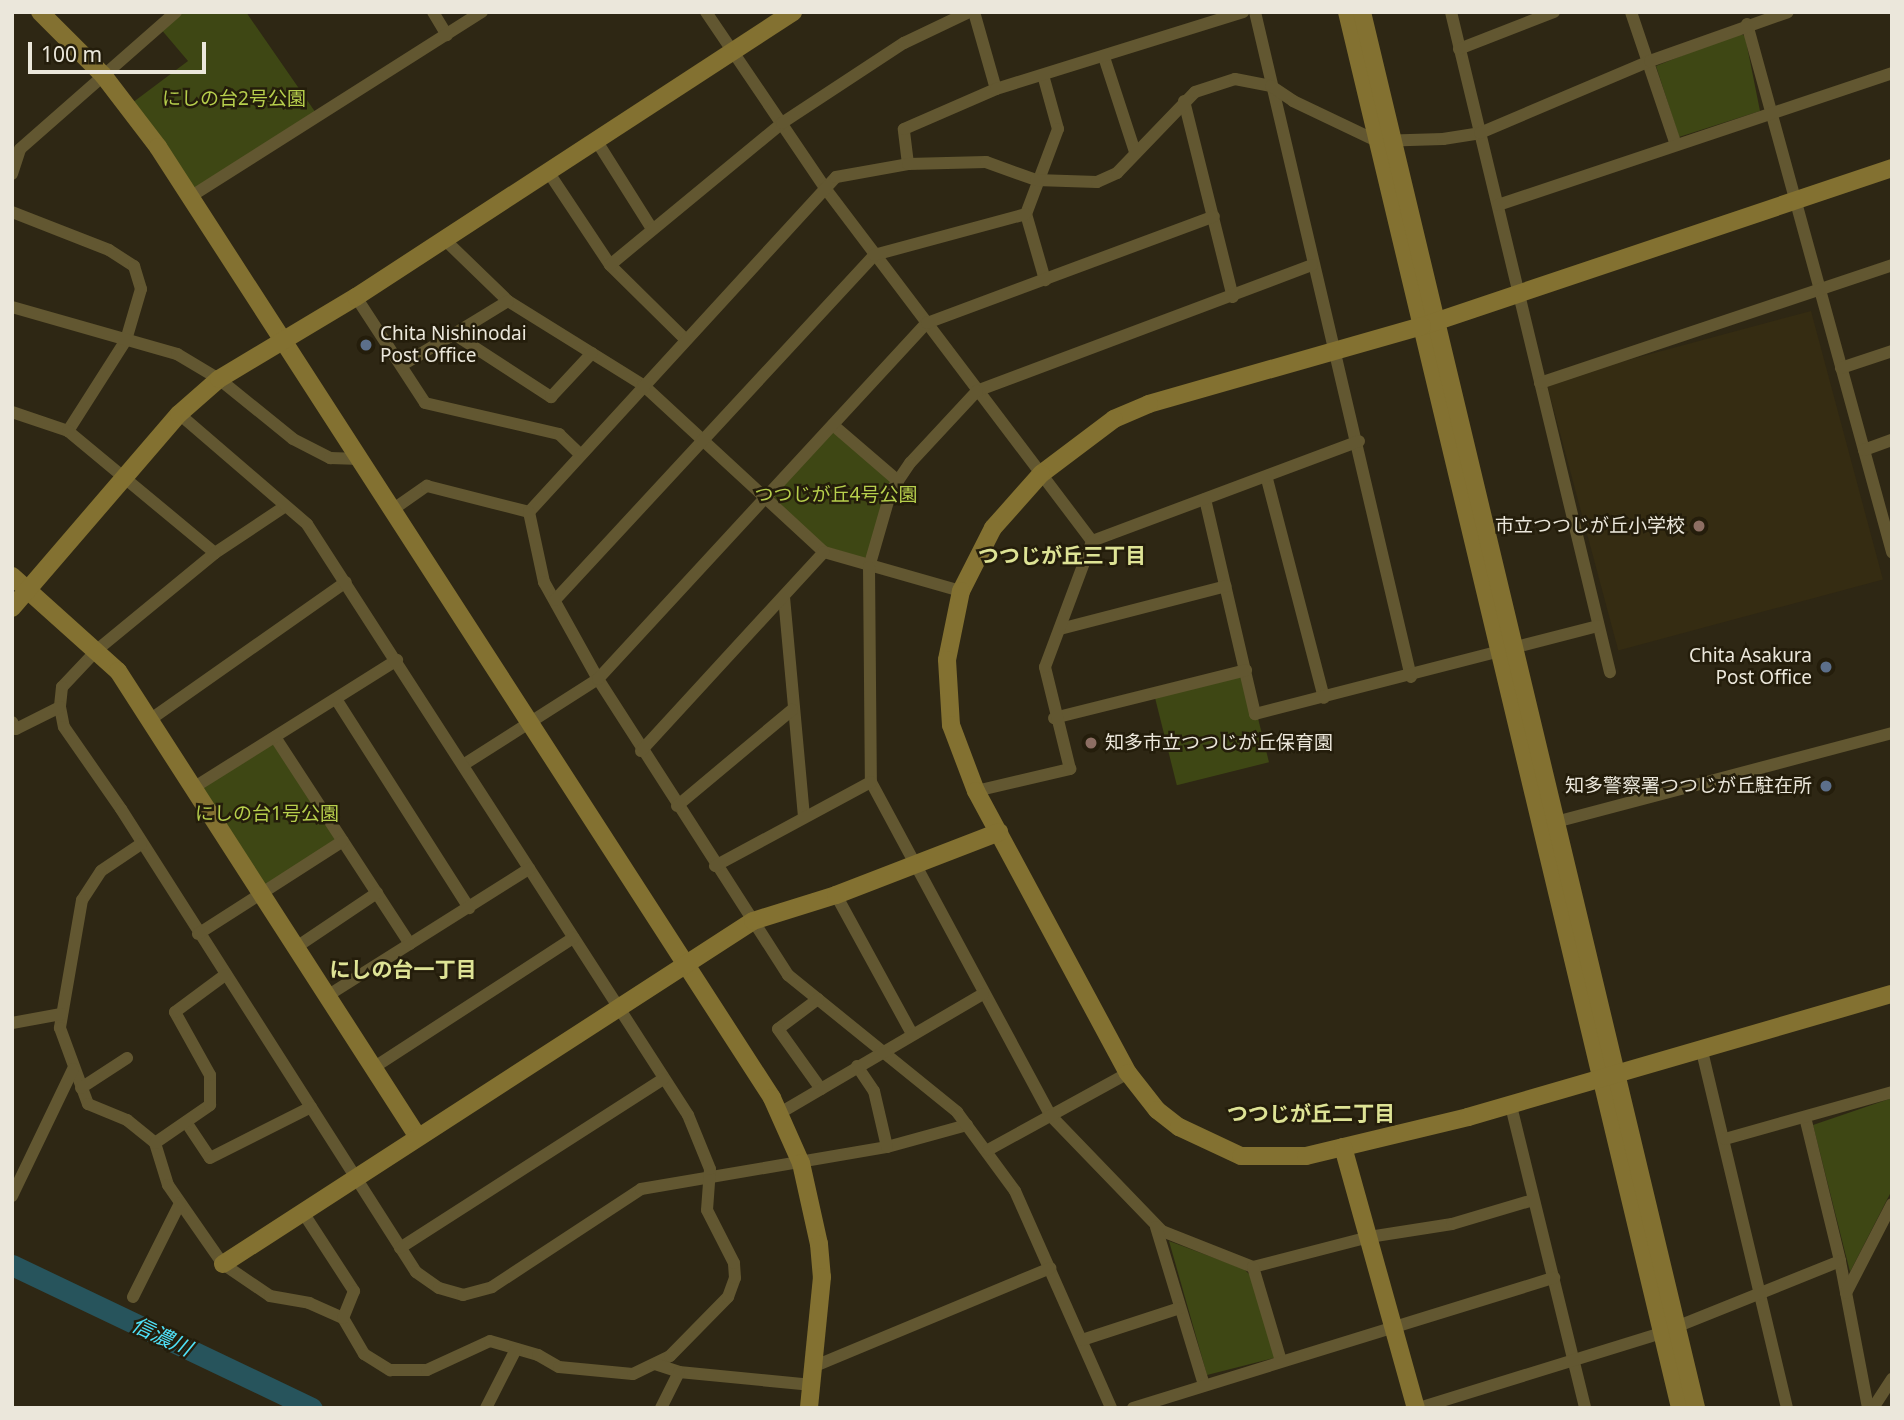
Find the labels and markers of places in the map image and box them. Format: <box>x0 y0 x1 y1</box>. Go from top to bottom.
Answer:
place label: Chita Nishinodai Post Office <box>380 323 527 367</box>
marker: Chita Nishinodai Post Office <box>358 337 374 353</box>
place label: 市立つつじが丘小学校 <box>1495 515 1685 537</box>
marker: 市立つつじが丘小学校 <box>1691 518 1707 534</box>
place label: Chita Asakura Post Office <box>1689 645 1812 689</box>
marker: Chita Asakura Post Office <box>1818 659 1834 675</box>
place label: 知多市立つつじが丘保育園 <box>1105 732 1333 754</box>
marker: 知多市立つつじが丘保育園 <box>1083 735 1099 751</box>
place label: 知多警察署つつじが丘駐在所 <box>1565 775 1812 797</box>
marker: 知多警察署つつじが丘駐在所 <box>1818 778 1834 794</box>

